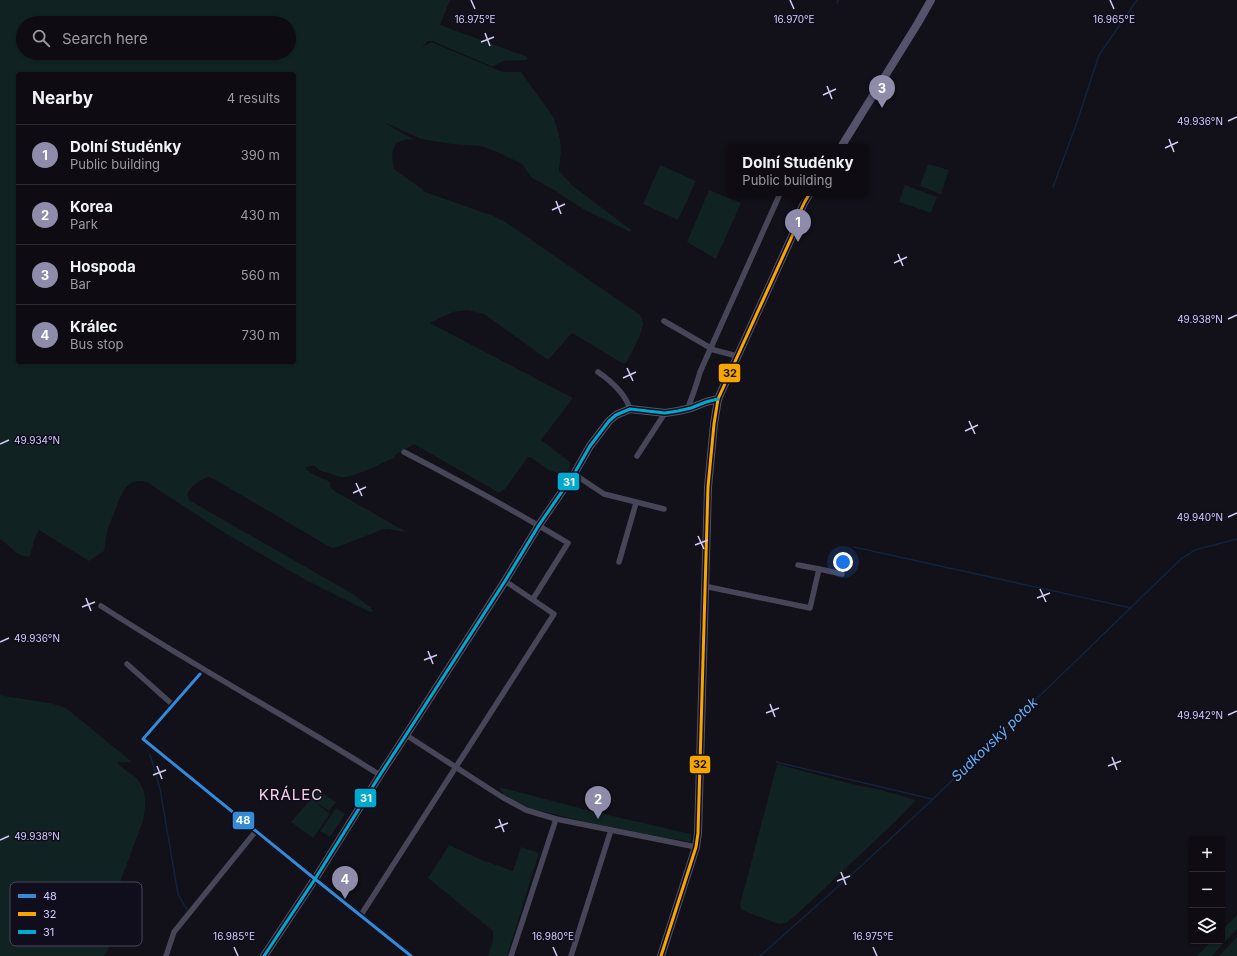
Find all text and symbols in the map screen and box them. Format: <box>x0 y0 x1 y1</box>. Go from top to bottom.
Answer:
text: 16.975°E <box>455 13 495 25</box>
text: 16.970°E <box>773 13 815 25</box>
text: 16.965°E <box>1093 13 1135 25</box>
search box <box>16 16 296 60</box>
icon: search <box>30 27 52 49</box>
text: Search here <box>62 29 148 48</box>
pin: 3 <box>869 75 895 108</box>
text: Nearby <box>32 88 93 108</box>
text: 4 results <box>227 90 280 106</box>
text: 49.936°N <box>1177 115 1223 127</box>
text: Dolní Studénky <box>70 137 181 156</box>
popup <box>728 144 868 196</box>
text: 1 <box>42 147 48 163</box>
text: 390 m <box>241 147 280 163</box>
text: Dolní Studénky <box>742 153 854 172</box>
text: Public building <box>70 156 160 172</box>
text: Public building <box>742 172 832 188</box>
text: Korea <box>70 197 113 216</box>
text: 2 <box>41 207 49 223</box>
text: 430 m <box>240 207 280 223</box>
pin: 1 <box>785 209 811 242</box>
text: Park <box>70 216 98 232</box>
text: Hospoda <box>70 257 136 276</box>
text: 3 <box>41 267 49 283</box>
text: 560 m <box>241 267 280 283</box>
text: Bar <box>70 276 91 292</box>
text: 49.938°N <box>1177 313 1223 325</box>
text: Králec <box>70 317 117 336</box>
text: 4 <box>41 327 49 343</box>
text: 730 m <box>242 327 280 343</box>
text: Bus stop <box>70 336 123 352</box>
line badge: 32 <box>718 363 741 383</box>
text: 32 <box>723 366 737 380</box>
text: 49.934°N <box>14 434 60 446</box>
line badge: 31 <box>557 472 580 491</box>
text: 31 <box>563 475 575 489</box>
text: 49.940°N <box>1177 511 1223 523</box>
your location <box>833 552 853 572</box>
text: 49.936°N <box>14 632 60 644</box>
water label: Sudkovský potok <box>947 693 1041 785</box>
text: 49.942°N <box>1177 709 1223 721</box>
line badge: 32 <box>689 755 711 774</box>
text: 32 <box>693 757 707 771</box>
district label: KRÁLEC <box>259 785 323 804</box>
pin: 2 <box>585 786 611 819</box>
line badge: 31 <box>354 788 377 808</box>
text: 31 <box>360 791 372 805</box>
line badge: 48 <box>232 811 255 830</box>
text: 48 <box>236 813 250 827</box>
text: 49.938°N <box>14 830 60 842</box>
map controls <box>1189 836 1225 944</box>
button: + <box>1189 836 1225 872</box>
pin: 4 <box>332 866 358 899</box>
button: − <box>1189 872 1225 908</box>
legend <box>10 882 142 946</box>
text: 48 <box>43 889 57 903</box>
text: 32 <box>43 907 57 921</box>
button: layers <box>1189 908 1225 944</box>
text: 31 <box>43 925 54 939</box>
text: 16.985°E <box>213 930 255 942</box>
text: 16.980°E <box>532 930 574 942</box>
text: 16.975°E <box>853 930 893 942</box>

